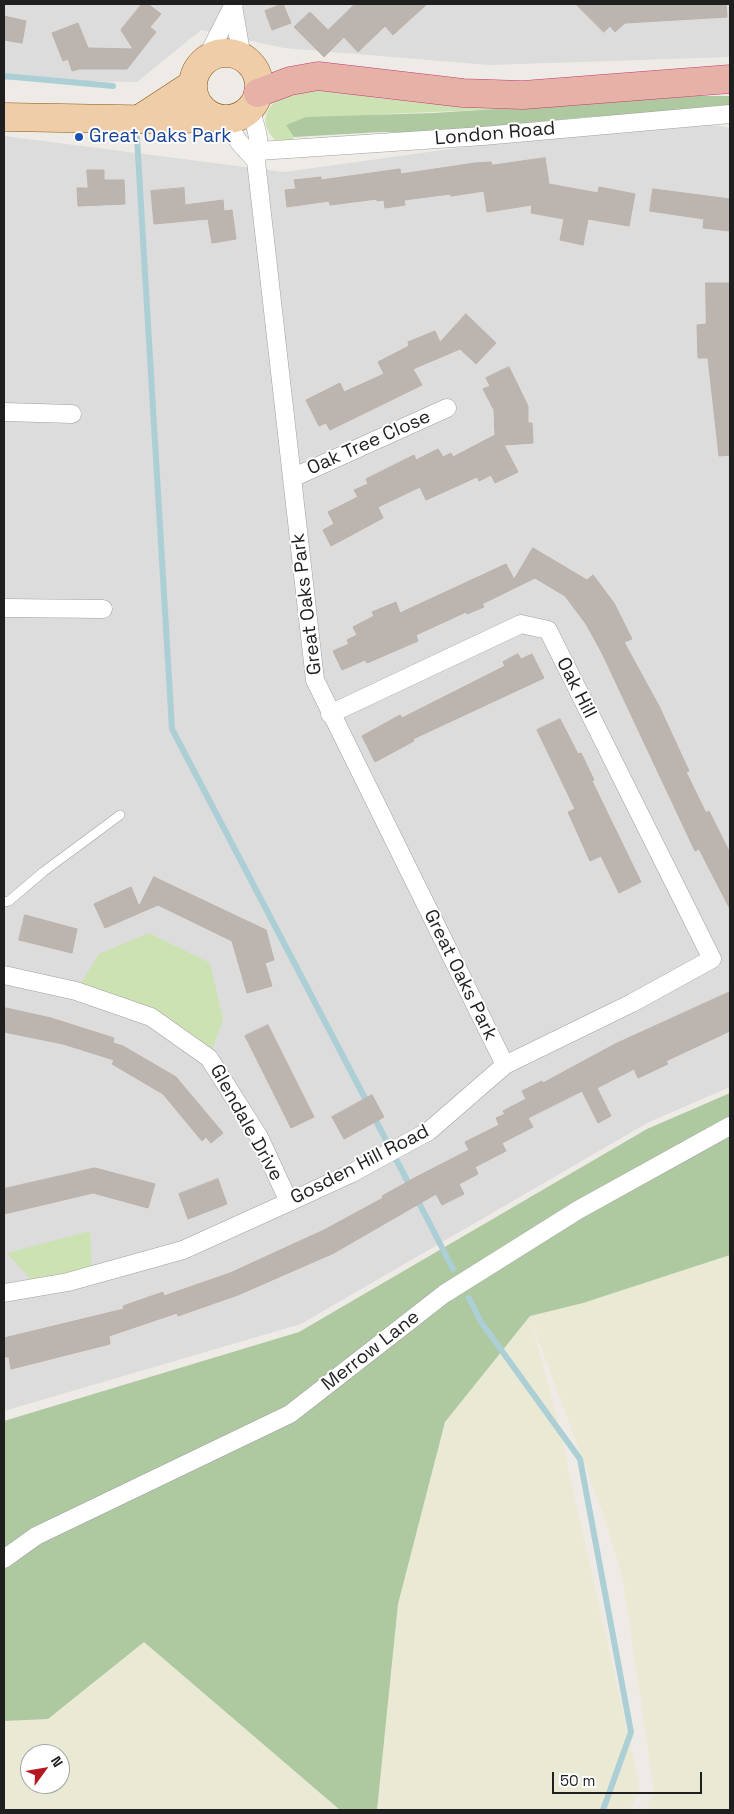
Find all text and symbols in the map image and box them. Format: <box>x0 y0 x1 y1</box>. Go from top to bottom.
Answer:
street label: London Road <box>434 117 556 151</box>
place label: Great Oaks Park <box>89 126 232 148</box>
marker: Great Oaks Park <box>73 131 85 143</box>
street label: Oak Tree Close <box>304 406 434 480</box>
street label: Great Oaks Park <box>287 532 327 676</box>
street label: Oak Hill <box>551 654 601 722</box>
street label: Great Oaks Park <box>419 906 501 1044</box>
street label: Glendale Drive <box>205 1061 287 1185</box>
street label: Gosden Hill Road <box>287 1120 433 1210</box>
street label: Merrow Lane <box>318 1306 424 1396</box>
north arrow <box>20 1744 70 1794</box>
text: N <box>47 1753 67 1770</box>
scale bar <box>554 1762 704 1794</box>
text: 50 m <box>560 1771 595 1790</box>

